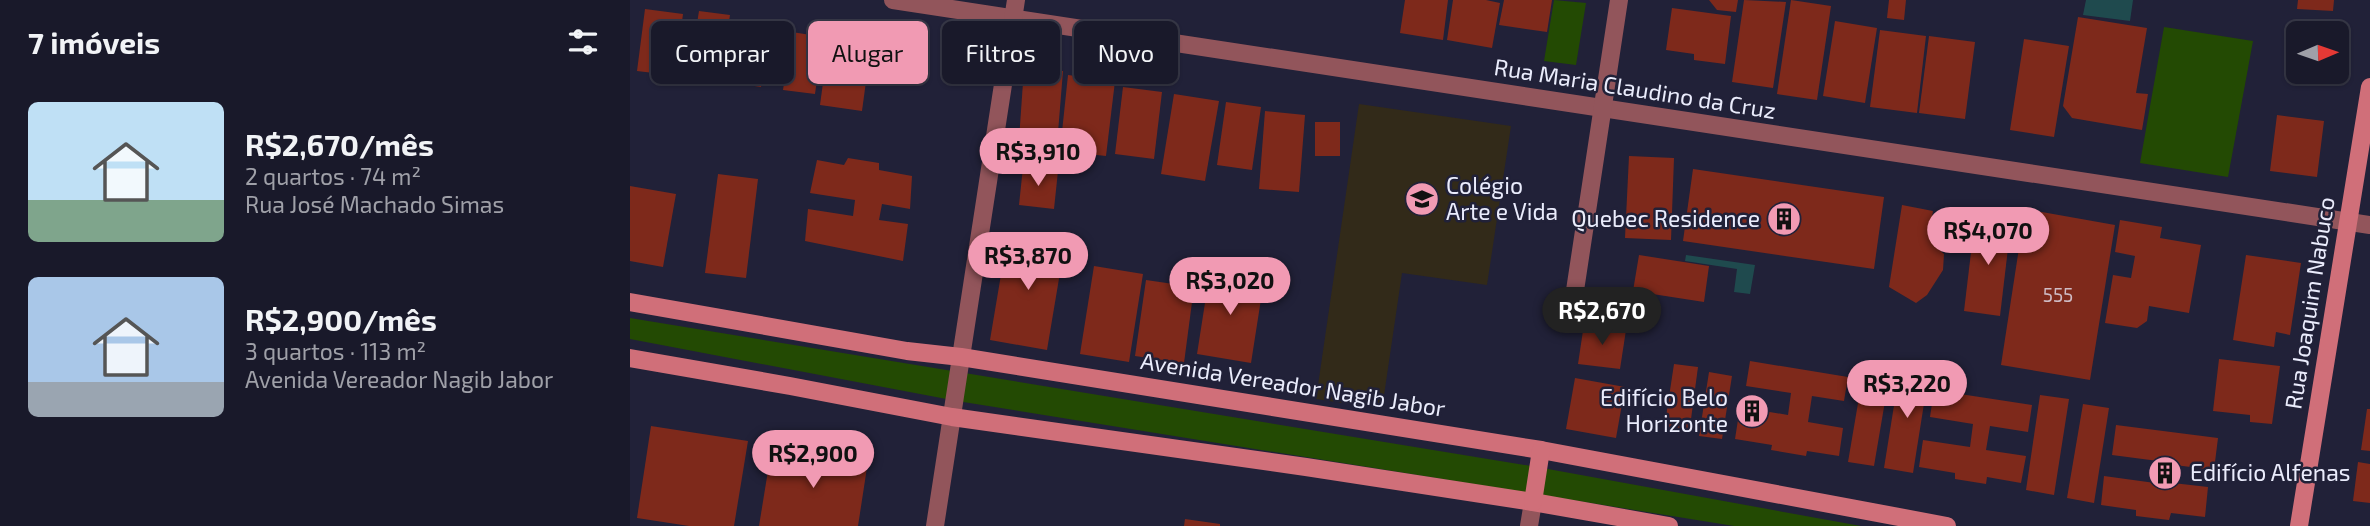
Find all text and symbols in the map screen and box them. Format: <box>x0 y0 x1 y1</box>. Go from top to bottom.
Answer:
chip: Comprar <box>651 21 794 84</box>
chip: Alugar <box>808 21 928 84</box>
chip: Filtros <box>942 21 1060 84</box>
chip: Novo <box>1074 21 1178 84</box>
north arrow <box>2286 21 2348 84</box>
map controls <box>2286 21 2349 84</box>
icon: filters <box>564 23 602 61</box>
text: 7 imóveis <box>28 24 160 60</box>
street label: Rua Maria Claudino da Cruz <box>1492 52 1778 124</box>
text: R$2,670/mês <box>245 126 434 162</box>
pin: R$3,910 <box>973 128 1103 188</box>
icon: home <box>84 130 168 214</box>
text: R$3,910 <box>996 137 1080 165</box>
text: 2 quartos · 74 m² <box>245 162 421 190</box>
place label: Colégio Arte e Vida <box>1446 171 1558 225</box>
school or university icon: Colégio Arte e Vida <box>1403 180 1441 218</box>
text: Rua José Machado Simas <box>245 190 504 218</box>
street label: Rua Joaquim Nabuco <box>2278 195 2340 411</box>
building icon: Quebec Residence <box>1765 200 1803 238</box>
place label: Quebec Residence <box>1571 204 1760 232</box>
pin: R$4,070 <box>1923 208 2053 267</box>
text: R$4,070 <box>1943 216 2033 244</box>
pin: R$3,870 <box>963 232 1093 292</box>
text: R$3,870 <box>984 241 1072 269</box>
pin: R$3,020 <box>1165 258 1295 317</box>
text: R$3,020 <box>1185 266 1275 294</box>
house number: 555 <box>2043 283 2073 306</box>
pin: R$2,670 <box>1537 288 1667 347</box>
text: R$2,670 <box>1558 296 1646 324</box>
text: R$2,900/mês <box>245 301 437 337</box>
icon: home <box>84 305 168 389</box>
text: 3 quartos · 113 m² <box>245 337 426 365</box>
street label: Avenida Vereador Nagib Jabor <box>1139 346 1448 422</box>
pin: R$3,220 <box>1842 360 1972 420</box>
text: Avenida Vereador Nagib Jabor <box>245 365 553 393</box>
text: R$3,220 <box>1863 369 1951 397</box>
place label: Edifício Belo Horizonte <box>1600 383 1728 437</box>
building icon: Edifício Belo Horizonte <box>1733 392 1771 430</box>
pin: R$2,900 <box>748 430 878 490</box>
text: R$2,900 <box>768 439 858 467</box>
building icon: Edifício Alfenas <box>2146 454 2184 492</box>
place label: Edifício Alfenas <box>2190 458 2350 486</box>

